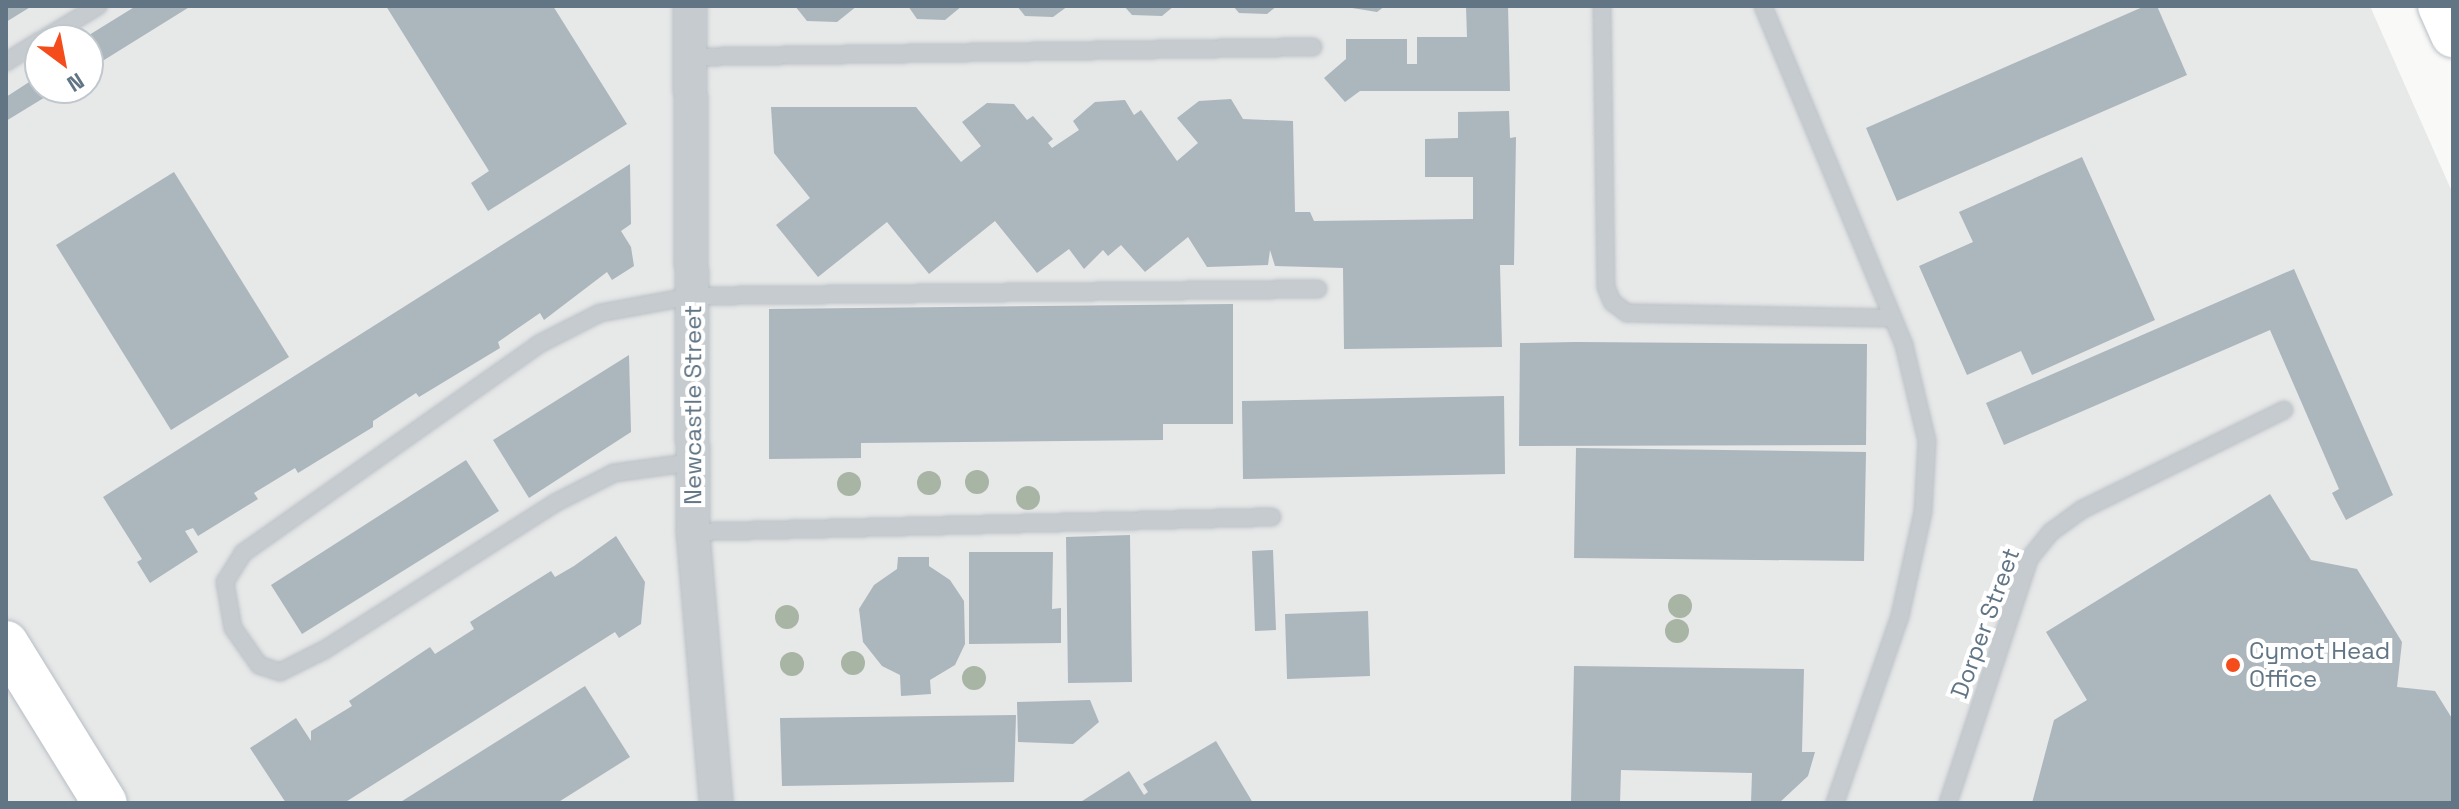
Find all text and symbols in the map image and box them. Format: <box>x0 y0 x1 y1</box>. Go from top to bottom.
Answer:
north arrow <box>24 24 104 104</box>
text: N <box>62 67 89 98</box>
street label: Newcastle Street <box>679 305 707 505</box>
street label: Dorper Street <box>1944 544 2026 702</box>
place label: Cymot Head Office <box>2249 637 2390 693</box>
marker: Cymot Head Office <box>2224 656 2242 674</box>

